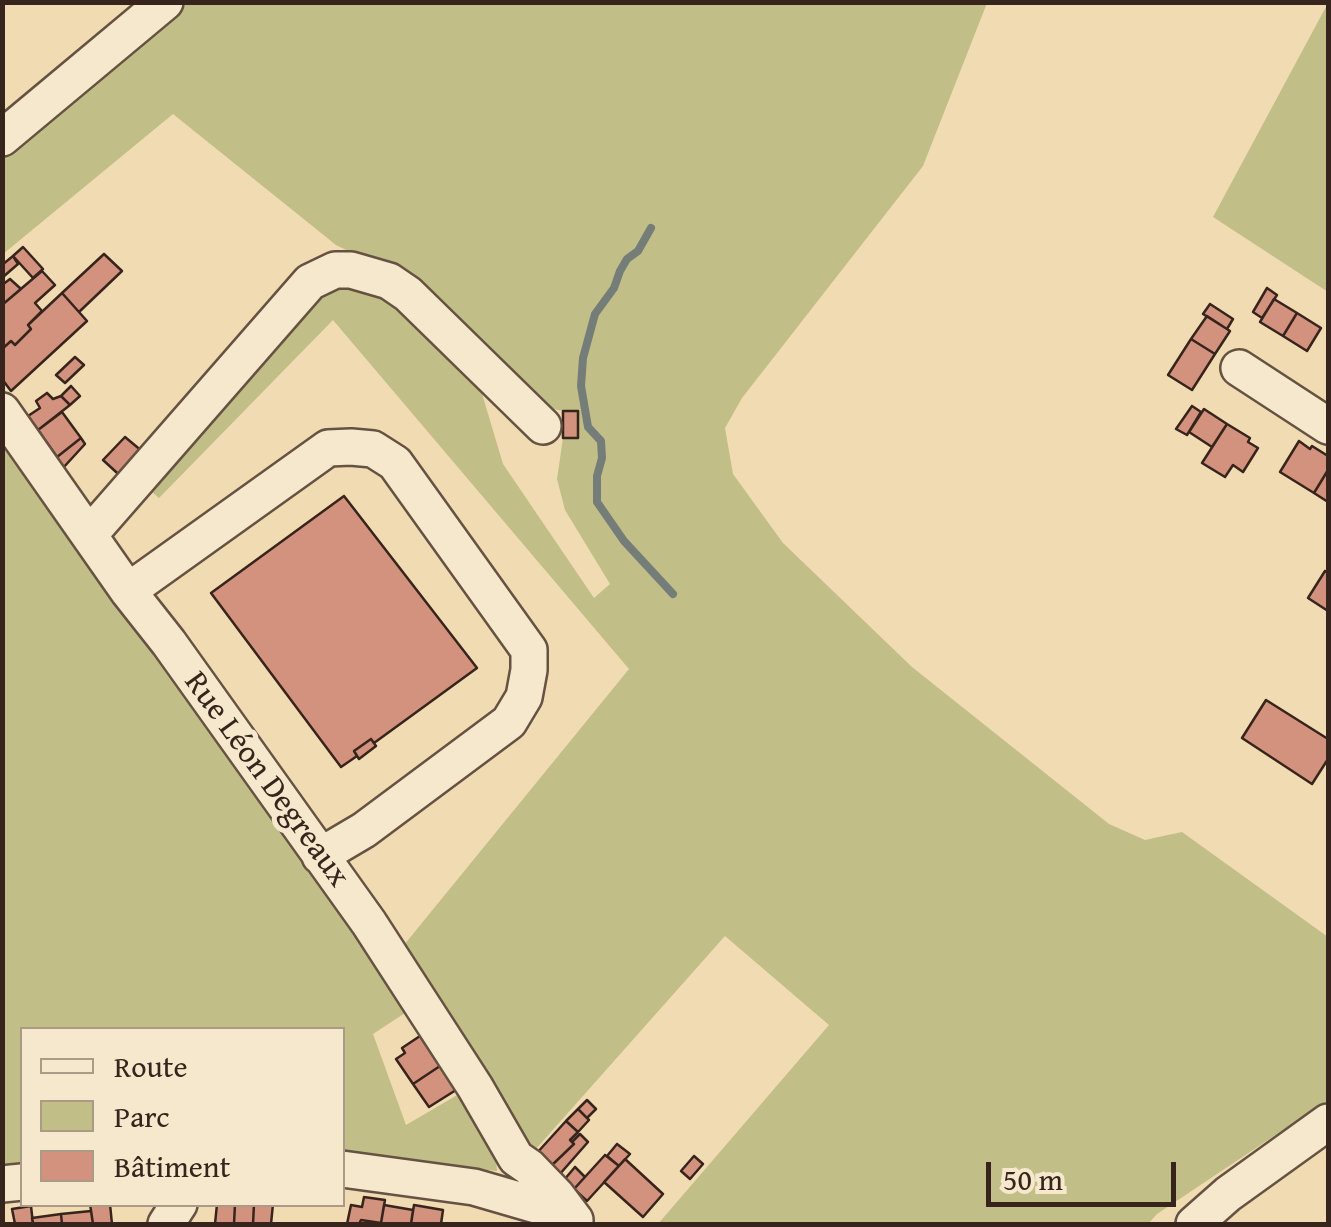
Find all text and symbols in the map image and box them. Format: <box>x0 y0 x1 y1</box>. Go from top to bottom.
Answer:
street label: Rue Léon Degreaux <box>175 665 357 895</box>
legend <box>20 1027 345 1207</box>
text: Route <box>114 1044 187 1088</box>
text: Parc <box>114 1094 170 1138</box>
scale bar <box>991 1142 1181 1204</box>
text: Bâtiment <box>114 1144 230 1188</box>
text: 50 m <box>1003 1157 1063 1201</box>

